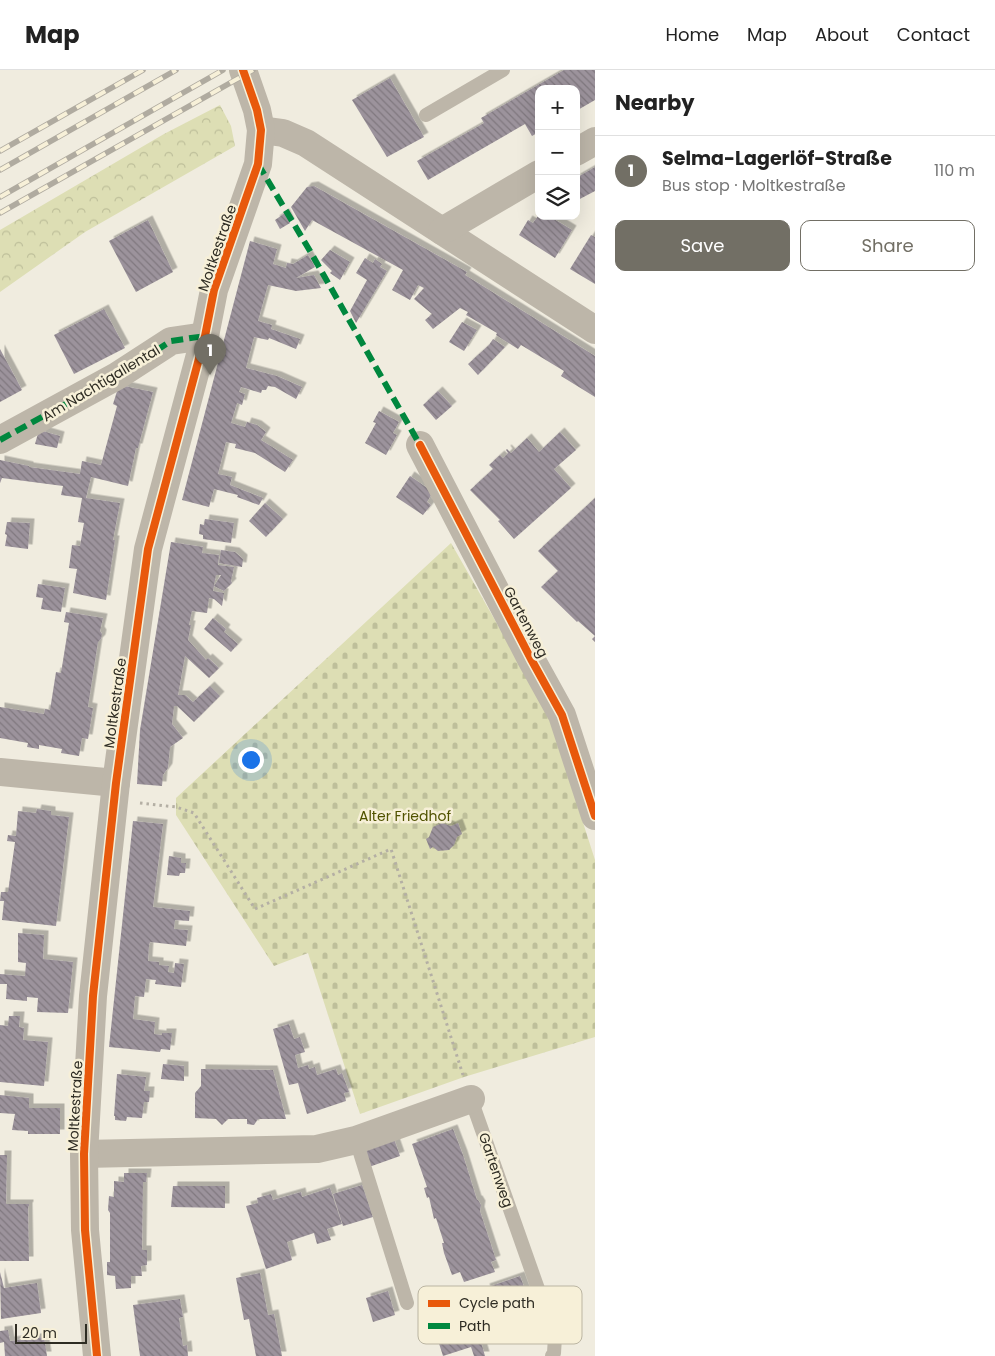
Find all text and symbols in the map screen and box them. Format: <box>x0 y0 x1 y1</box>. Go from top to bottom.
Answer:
text: Map <box>25 18 80 51</box>
text: Home <box>665 22 719 47</box>
text: Map <box>747 22 787 47</box>
text: About <box>815 22 869 47</box>
text: Contact <box>897 22 970 47</box>
map controls <box>535 85 580 220</box>
button: + <box>535 85 580 130</box>
text: Nearby <box>615 88 695 117</box>
button: − <box>535 130 580 175</box>
text: Selma-Lagerlöf-Straße <box>662 145 892 172</box>
text: 1 <box>628 159 634 182</box>
text: 110 m <box>934 159 975 182</box>
text: Bus stop · Moltkestraße <box>662 174 846 197</box>
button: layers <box>535 175 580 220</box>
street label: Moltkestraße <box>193 202 241 294</box>
button: Save <box>615 220 790 271</box>
button: Share <box>800 220 975 271</box>
pin: 1 <box>194 334 226 375</box>
street label: Am Nachtigallental <box>38 340 164 426</box>
street label: Gartenweg <box>499 583 553 661</box>
street label: Moltkestraße <box>99 656 131 749</box>
your location <box>238 747 264 773</box>
park label: Alter Friedhof <box>359 806 451 826</box>
street label: Moltkestraße <box>63 1060 87 1152</box>
street label: Gartenweg <box>474 1130 518 1210</box>
legend <box>418 1286 582 1344</box>
text: Cycle path <box>459 1293 535 1313</box>
text: Path <box>459 1316 491 1336</box>
scale bar <box>15 1321 88 1344</box>
text: 20 m <box>22 1323 57 1343</box>

